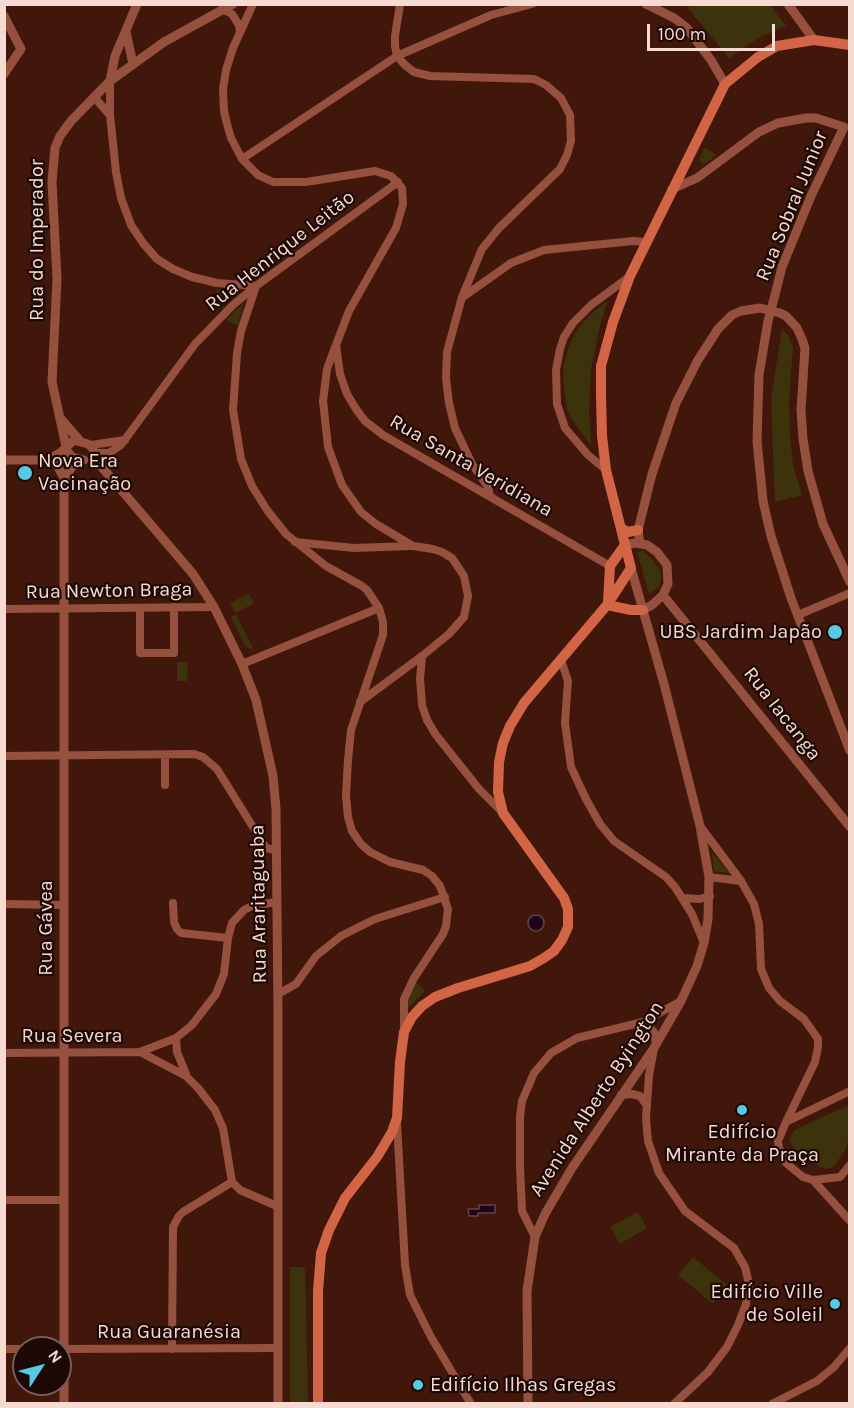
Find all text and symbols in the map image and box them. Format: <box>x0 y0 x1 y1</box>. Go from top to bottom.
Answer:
scale bar <box>650 12 778 50</box>
text: 100 m <box>658 23 706 45</box>
street label: Rua Sobral Junior <box>751 127 833 285</box>
street label: Rua do Imperador <box>25 159 49 321</box>
street label: Rua Henrique Leitão <box>201 185 359 317</box>
street label: Rua Santa Veridiana <box>385 409 557 523</box>
place label: Nova Era Vacinação <box>38 449 131 496</box>
marker: Nova Era Vacinação <box>16 464 34 482</box>
street label: Rua Newton Braga <box>25 578 193 604</box>
place label: UBS Jardim Japão <box>659 620 822 644</box>
marker: UBS Jardim Japão <box>826 623 844 641</box>
street label: Rua Iacanga <box>738 662 826 766</box>
street label: Rua Araritaguaba <box>246 824 272 984</box>
street label: Rua Gávea <box>34 880 58 976</box>
street label: Avenida Alberto Byington <box>525 997 669 1201</box>
street label: Rua Severa <box>21 1024 123 1048</box>
marker: Edifício Mirante da Praça <box>735 1103 749 1117</box>
place label: Edifício Mirante da Praça <box>665 1120 819 1167</box>
place label: Edifício Ville de Soleil <box>711 1280 823 1327</box>
marker: Edifício Ville de Soleil <box>828 1297 842 1311</box>
street label: Rua Guaranésia <box>97 1320 241 1344</box>
north arrow <box>12 1336 72 1396</box>
text: N <box>44 1346 66 1367</box>
place label: Edifício Ilhas Gregas <box>430 1373 617 1397</box>
marker: Edifício Ilhas Gregas <box>411 1378 425 1392</box>

